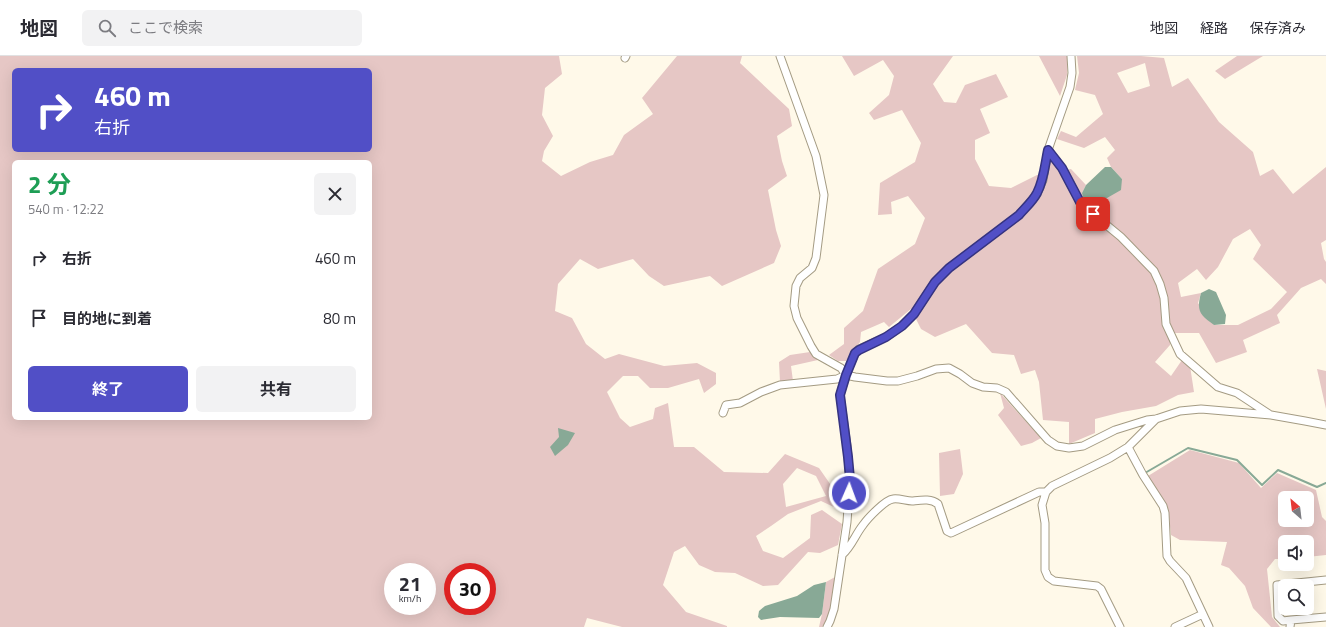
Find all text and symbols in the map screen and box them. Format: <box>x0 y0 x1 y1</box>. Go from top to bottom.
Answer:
search box <box>82 10 362 46</box>
text: 地図 <box>20 13 58 42</box>
text: ここで検索 <box>128 16 203 39</box>
icon: search <box>96 17 118 39</box>
text: 地図 <box>1150 17 1178 38</box>
text: 経路 <box>1200 17 1228 38</box>
text: 保存済み <box>1250 17 1306 38</box>
text: 460 m <box>94 74 171 117</box>
icon: right <box>28 84 80 136</box>
text: 右折 <box>94 114 130 141</box>
text: 2 分 <box>28 166 71 202</box>
button: close <box>314 173 356 215</box>
pin <box>1076 197 1110 231</box>
text: 540 m · 12:22 <box>28 199 104 219</box>
icon: arrive <box>1082 203 1104 225</box>
icon: right <box>28 247 50 269</box>
text: 右折 <box>62 247 92 270</box>
text: 460 m <box>315 247 356 270</box>
icon: arrive <box>28 307 50 329</box>
text: 目的地に到着 <box>62 307 152 330</box>
text: 80 m <box>323 307 356 330</box>
button: 終了 <box>28 366 188 412</box>
button: 共有 <box>196 366 356 412</box>
position arrow <box>828 472 870 514</box>
north arrow <box>1278 491 1314 527</box>
map controls <box>1278 491 1314 615</box>
button: sound <box>1278 535 1314 571</box>
speed limit sign: 30 <box>444 563 496 615</box>
text: 21 <box>399 568 421 599</box>
button: search <box>1278 579 1314 615</box>
text: km/h <box>399 591 421 606</box>

